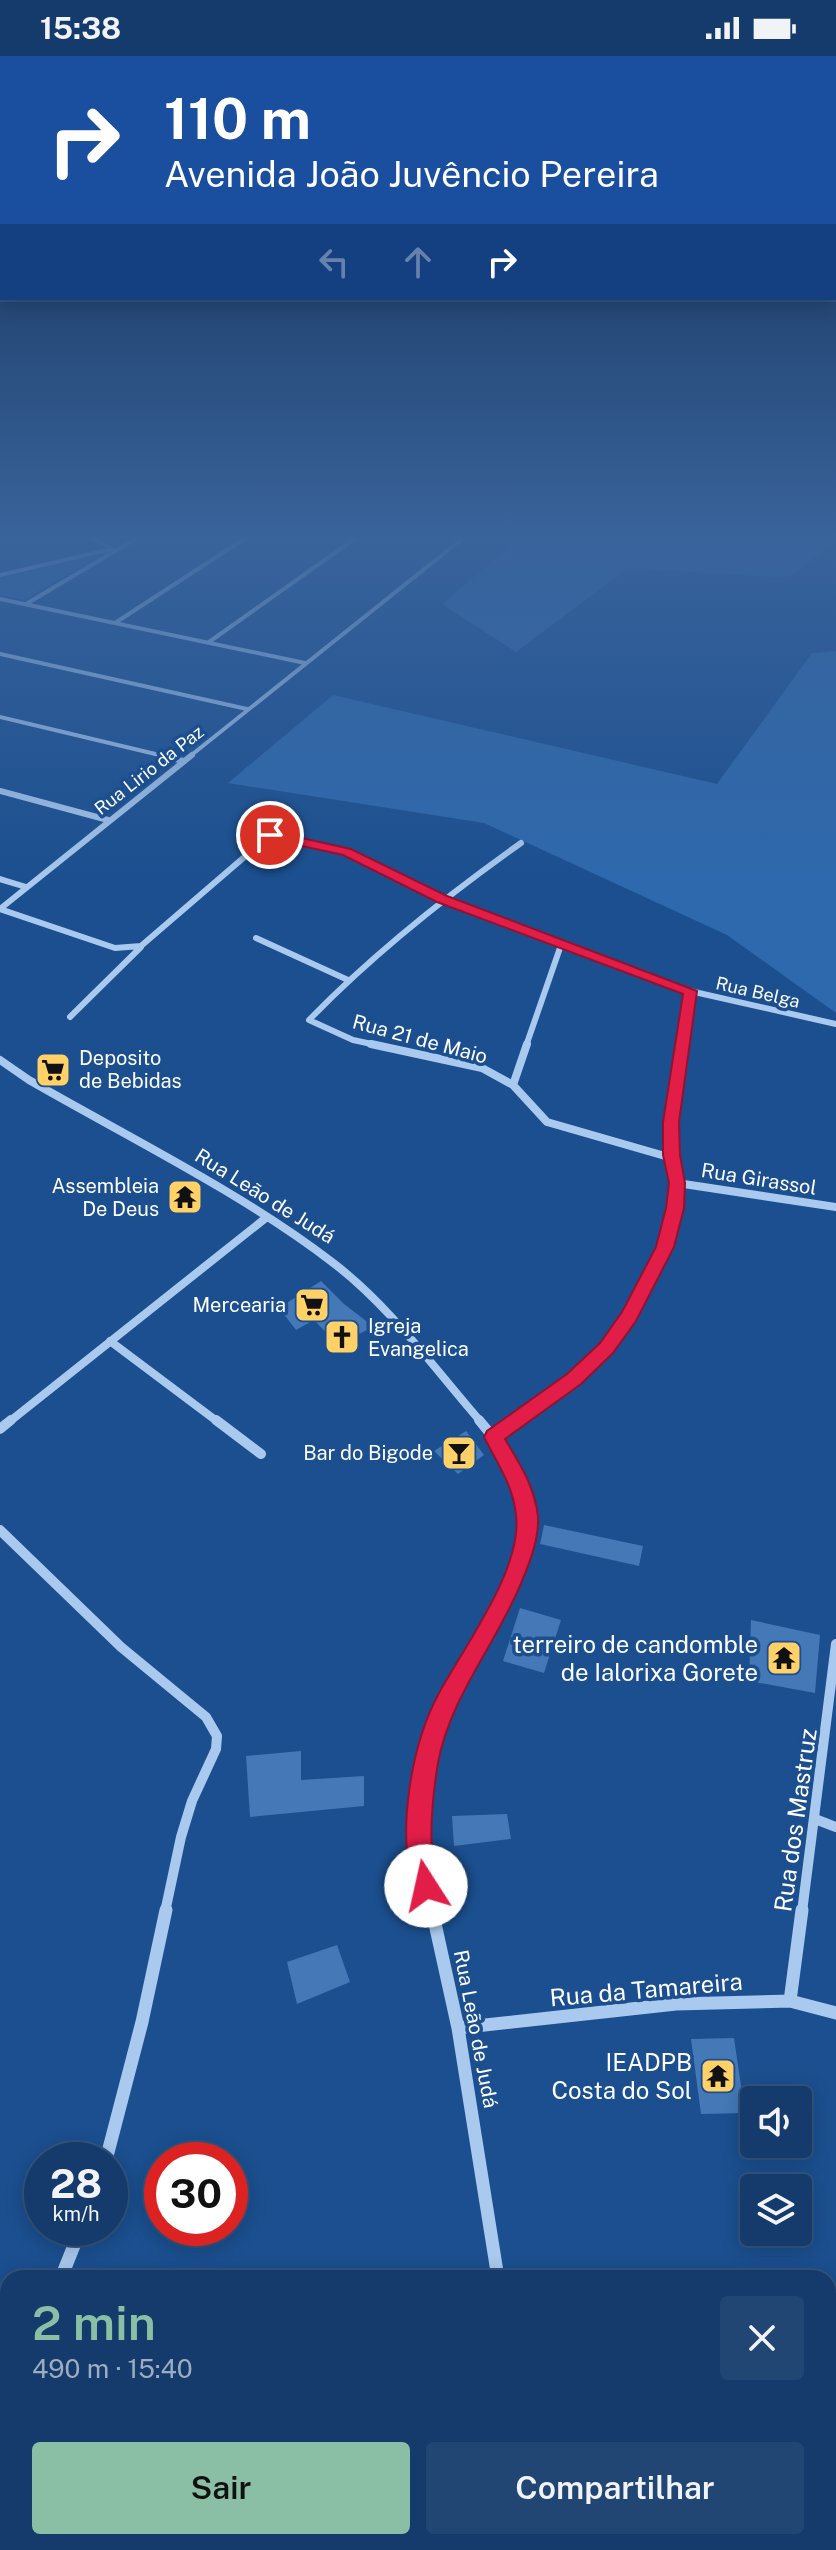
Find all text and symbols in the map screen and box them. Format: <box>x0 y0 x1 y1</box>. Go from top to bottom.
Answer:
text: 15:38 <box>40 10 121 46</box>
text: 110 m <box>164 86 311 152</box>
icon: right <box>32 88 136 192</box>
text: Avenida João Juvêncio Pereira <box>164 153 659 195</box>
icon: left <box>312 240 356 284</box>
icon: ahead <box>396 240 440 284</box>
icon: right <box>480 240 524 284</box>
street label: Rua Lirio da Paz <box>90 721 208 819</box>
pin <box>236 801 304 869</box>
icon: arrive <box>248 813 292 857</box>
street label: Rua Belga <box>714 972 802 1012</box>
street label: Rua 21 de Maio <box>350 1009 490 1069</box>
place label: Deposito de Bebidas <box>79 1046 182 1093</box>
supermarket icon: Deposito de Bebidas <box>34 1051 72 1089</box>
street label: Rua Leão de Judá <box>191 1143 339 1249</box>
street label: Rua Girassol <box>700 1158 818 1200</box>
place label: Assembleia De Deus <box>51 1174 159 1221</box>
temple icon: Assembleia De Deus <box>166 1178 204 1216</box>
supermarket icon: Mercearia <box>293 1286 331 1324</box>
place label: Mercearia <box>193 1293 286 1317</box>
place label: Igreja Evangelica <box>368 1314 469 1361</box>
church icon: Igreja Evangelica <box>323 1318 361 1356</box>
bar icon: Bar do Bigode <box>440 1434 478 1472</box>
place label: Bar do Bigode <box>303 1441 433 1465</box>
place label: terreiro de candomble de Ialorixa Gorete <box>512 1630 758 1686</box>
temple icon: terreiro de candomble de Ialorixa Gorete <box>765 1639 803 1677</box>
street label: Rua dos Mastruz <box>768 1727 822 1913</box>
position arrow <box>384 1844 468 1928</box>
street label: Rua Leão de Judá <box>449 1948 503 2110</box>
street label: Rua da Tamareira <box>548 1967 744 2011</box>
place label: IEADPB Costa do Sol <box>552 2048 692 2104</box>
temple icon: IEADPB Costa do Sol <box>699 2057 737 2095</box>
map controls <box>740 2086 812 2246</box>
button: sound <box>740 2086 812 2158</box>
speed limit sign: 30 <box>144 2142 248 2246</box>
text: 28 <box>50 2160 102 2207</box>
button: layers <box>740 2174 812 2246</box>
text: km/h <box>52 2202 100 2226</box>
text: 2 min <box>32 2294 156 2351</box>
button: close <box>720 2296 804 2380</box>
text: 490 m · 15:40 <box>32 2353 193 2384</box>
button: Sair <box>32 2442 410 2534</box>
button: Compartilhar <box>426 2442 804 2534</box>

